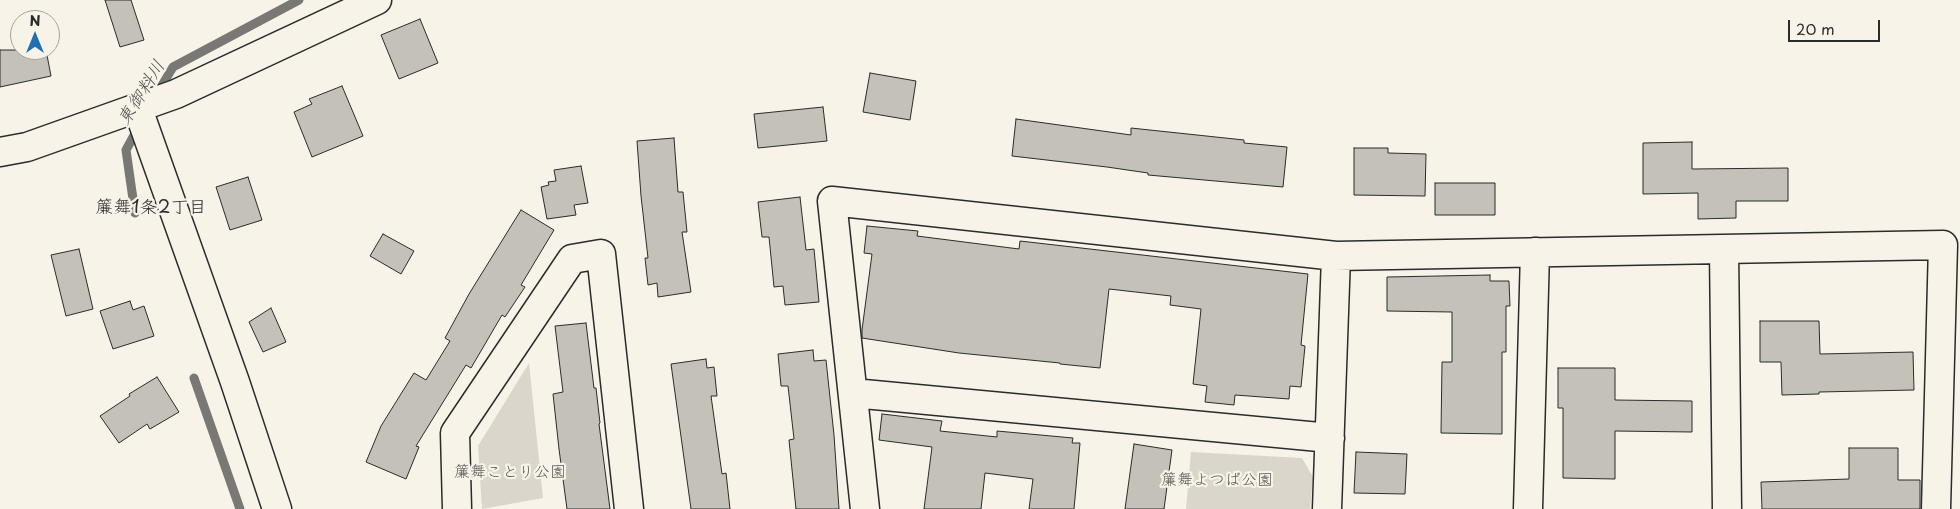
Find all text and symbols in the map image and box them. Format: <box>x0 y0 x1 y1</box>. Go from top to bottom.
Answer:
north arrow <box>10 10 60 60</box>
text: N <box>29 10 41 31</box>
scale bar <box>1790 10 1882 42</box>
text: 20 m <box>1796 17 1835 40</box>
water label: 東御料川 <box>114 57 170 129</box>
district label: 簾舞1条2丁目 <box>96 197 206 219</box>
park label: 簾舞ことり公園 <box>454 463 566 483</box>
park label: 簾舞よつば公園 <box>1161 471 1273 491</box>

